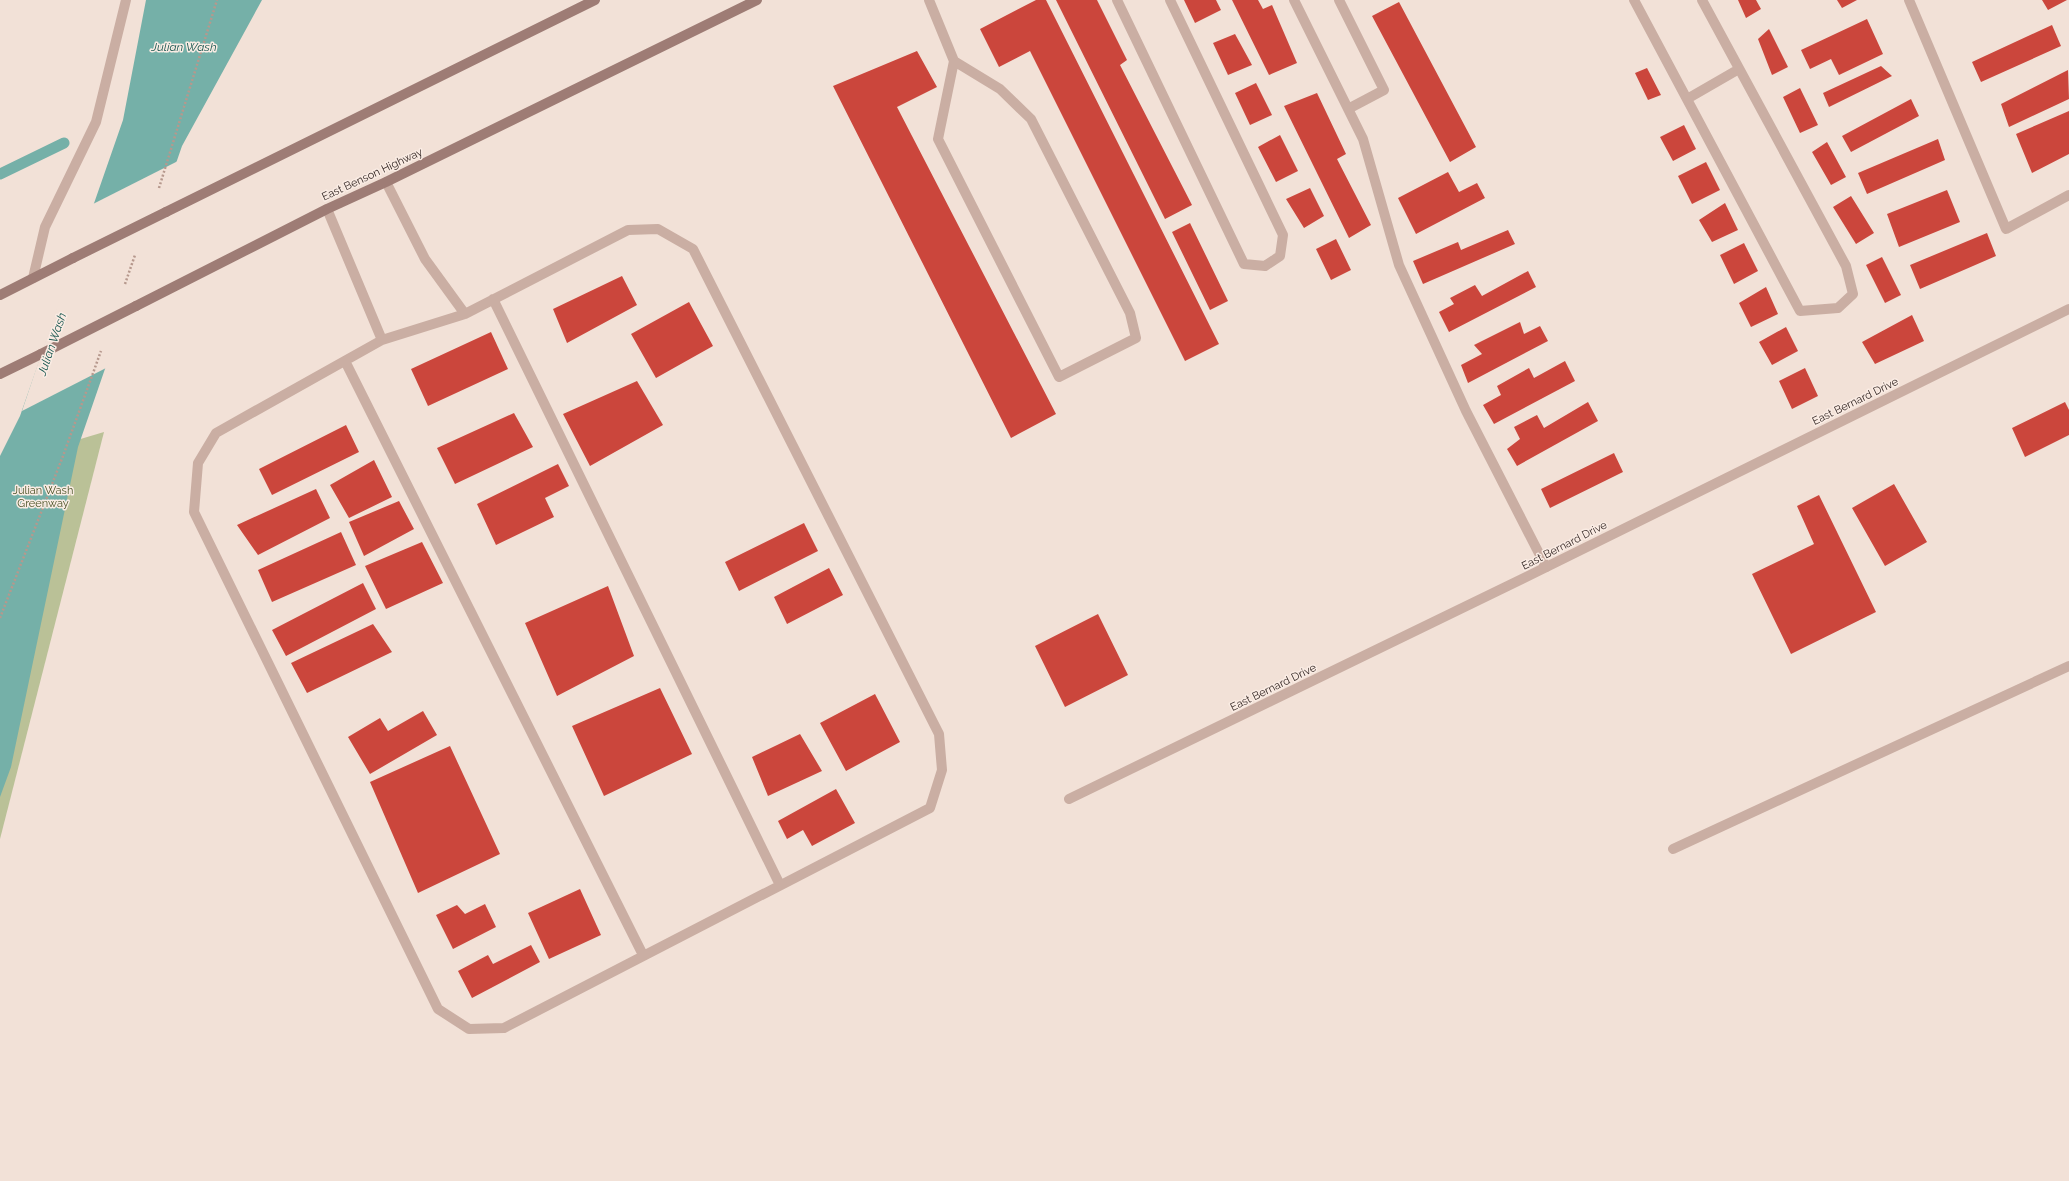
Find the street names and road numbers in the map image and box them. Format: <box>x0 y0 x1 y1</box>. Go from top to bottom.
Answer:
street label: East Benson Highway <box>320 145 425 204</box>
street label: East Bernard Drive <box>1810 375 1901 428</box>
street label: East Bernard Drive <box>1519 518 1610 573</box>
street label: East Bernard Drive <box>1228 661 1319 714</box>

